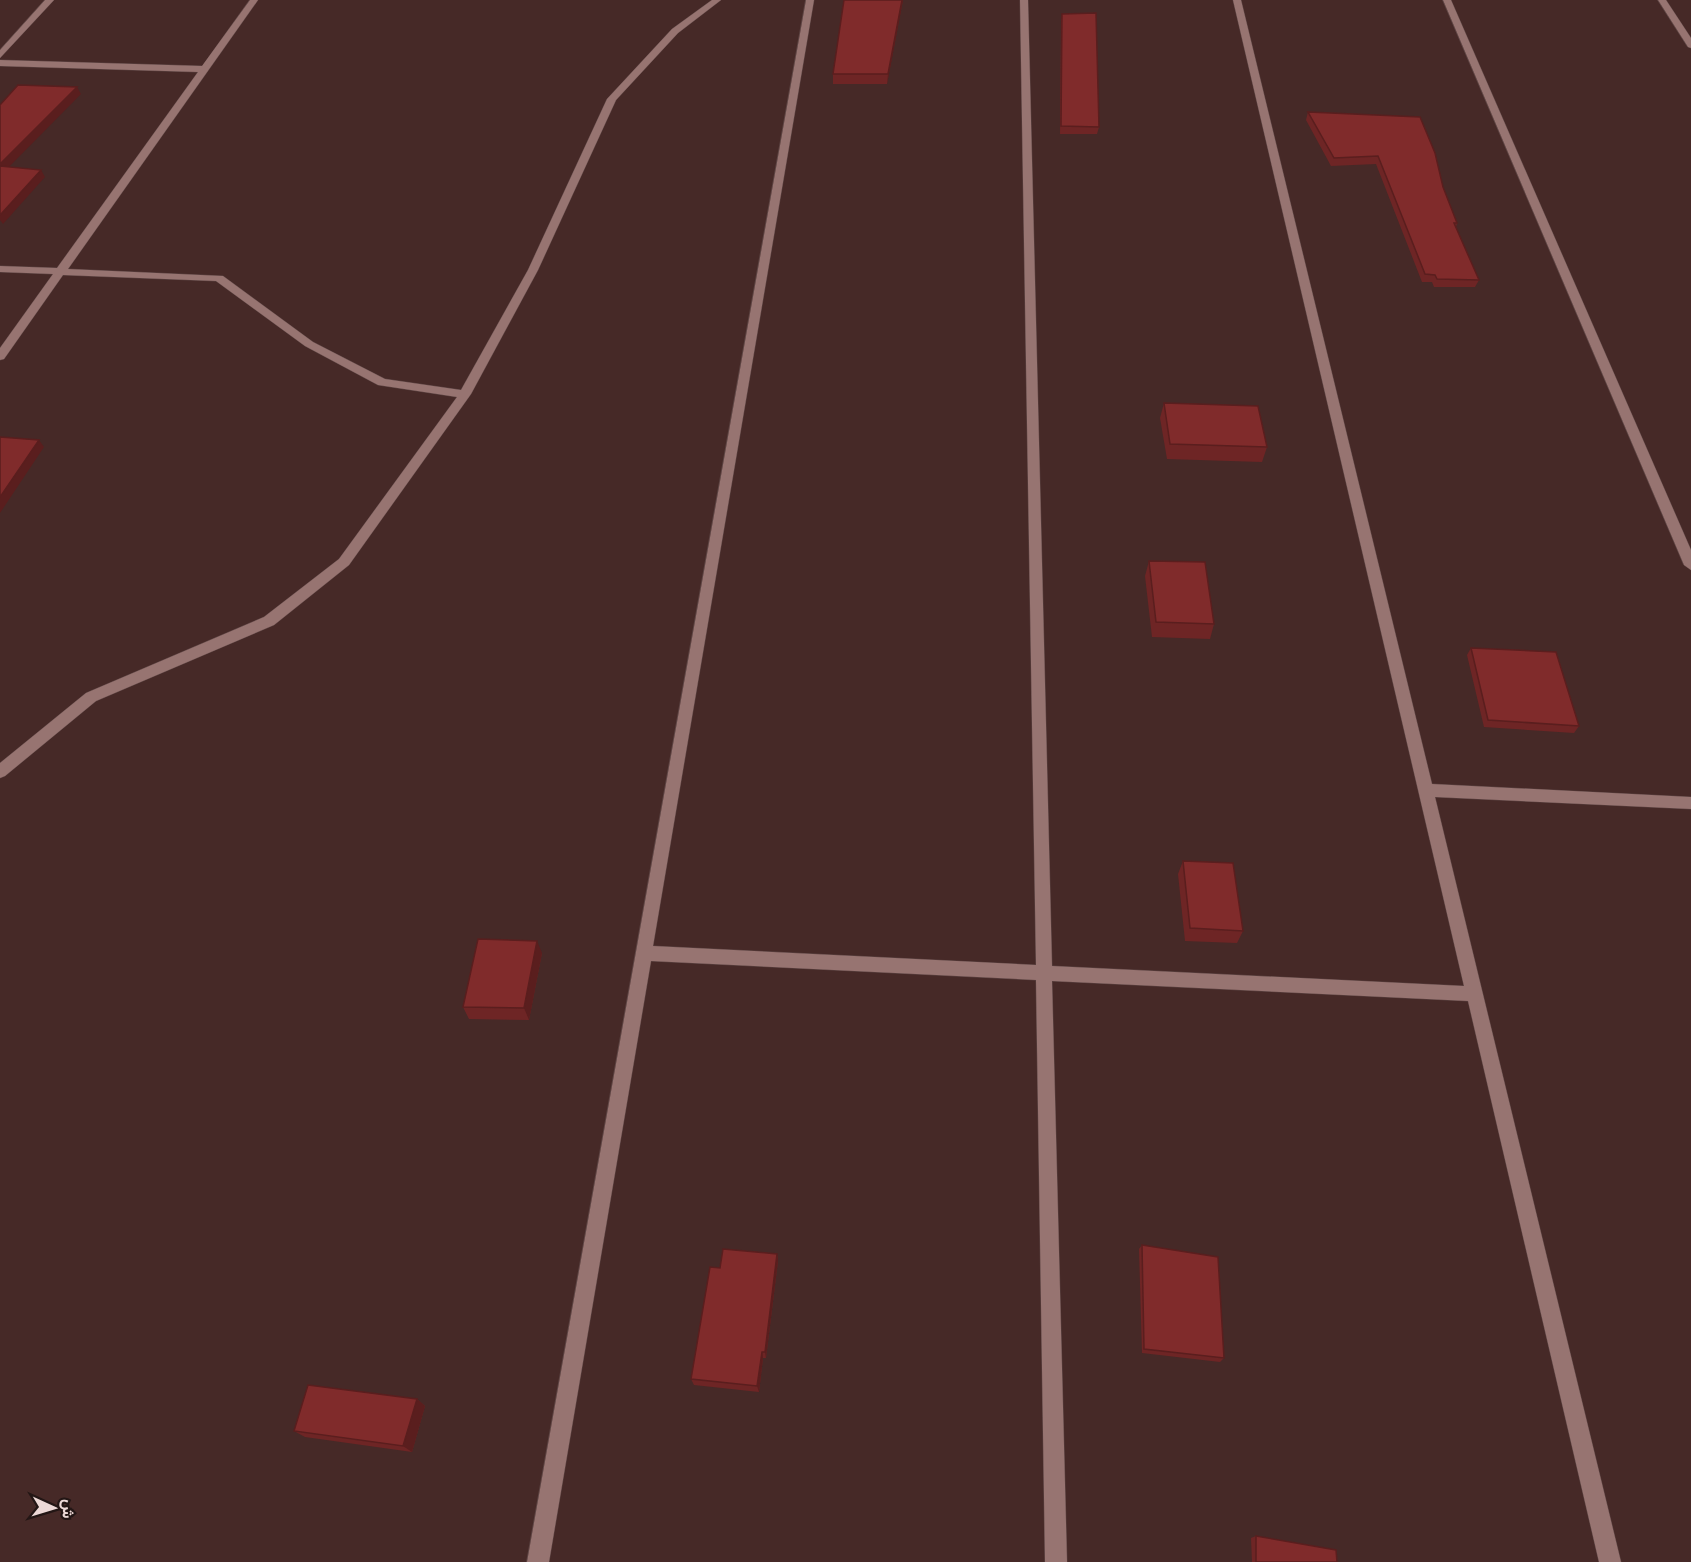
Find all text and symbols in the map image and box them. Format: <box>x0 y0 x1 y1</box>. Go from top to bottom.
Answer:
north arrow <box>24 1478 84 1538</box>
text: ش <box>56 1499 78 1519</box>

